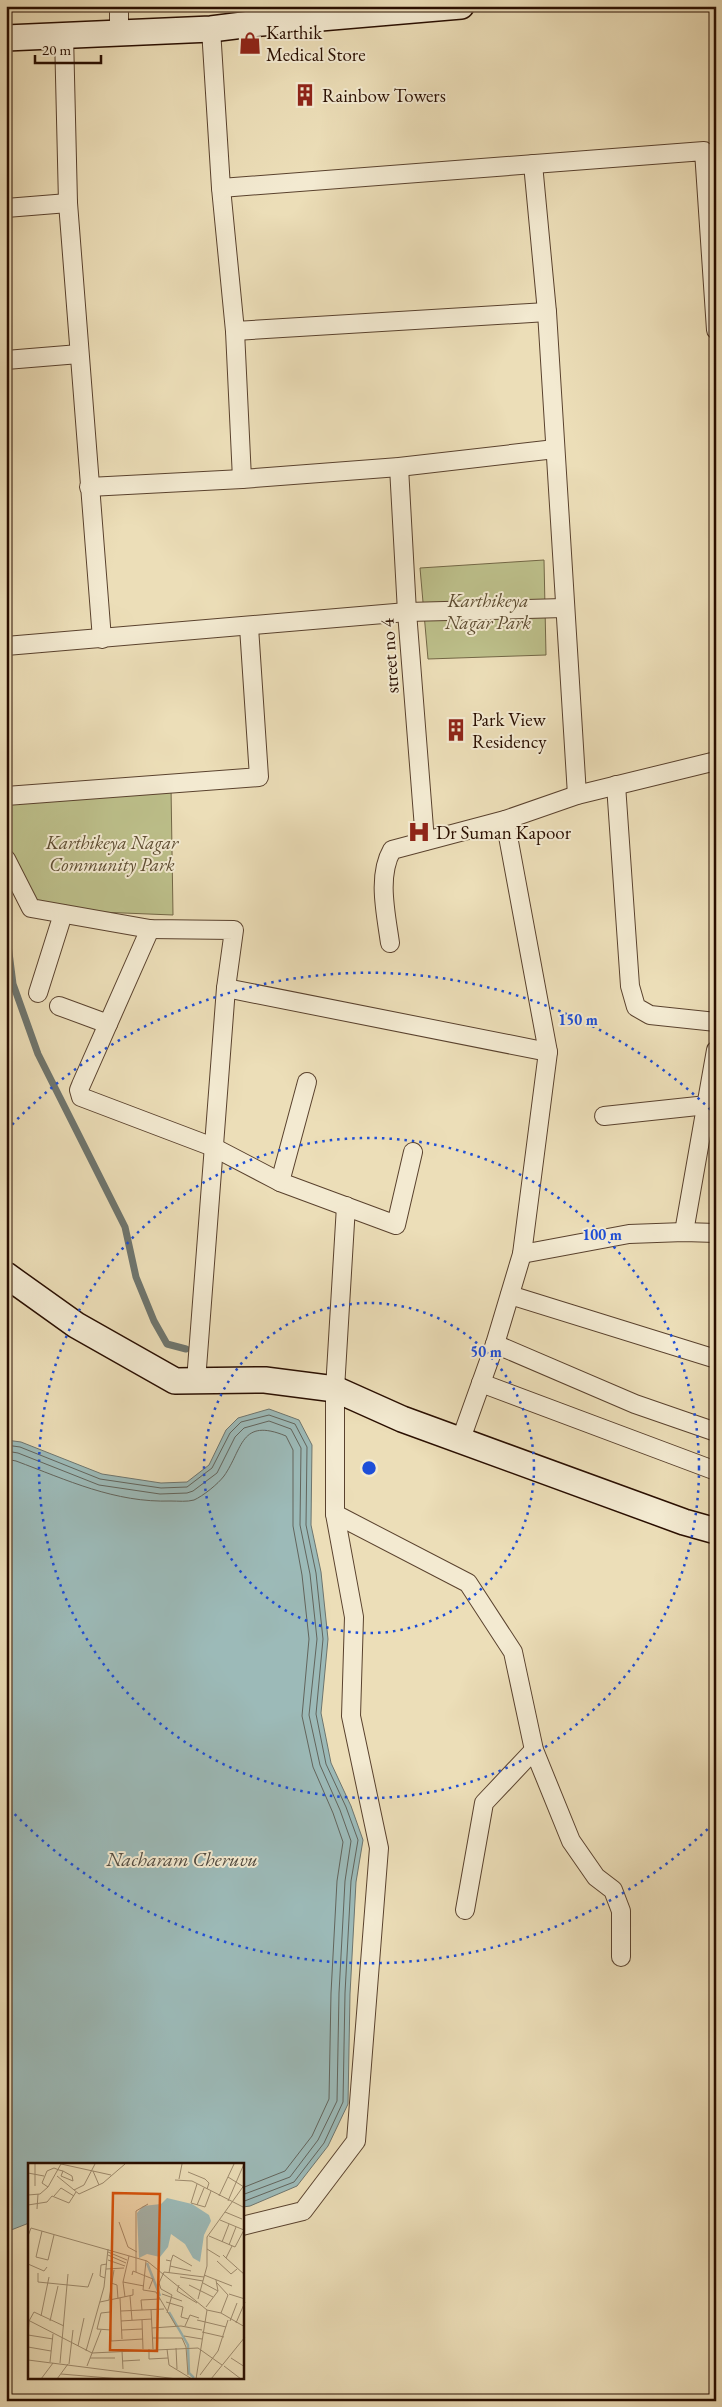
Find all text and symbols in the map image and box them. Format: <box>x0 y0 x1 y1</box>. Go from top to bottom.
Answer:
place label: Karthik Medical Store <box>266 20 366 67</box>
shop icon: Karthik Medical Store <box>237 30 263 56</box>
scale bar <box>35 32 101 64</box>
text: 20 m <box>42 40 71 59</box>
building icon: Rainbow Towers <box>292 82 318 108</box>
place label: Rainbow Towers <box>322 83 446 108</box>
park label: Karthikeya Nagar Park <box>444 588 531 635</box>
street label: street no 4 <box>374 617 405 694</box>
place label: Park View Residency <box>472 707 547 754</box>
building icon: Park View Residency <box>443 717 469 743</box>
hospital icon: Dr Suman Kapoor <box>406 819 432 845</box>
place label: Dr Suman Kapoor <box>436 820 572 845</box>
park label: Karthikeya Nagar Community Park <box>45 830 179 877</box>
text: 150 m <box>558 1010 598 1029</box>
text: 100 m <box>582 1225 622 1244</box>
text: 50 m <box>470 1342 502 1361</box>
centre of rings <box>360 1459 378 1477</box>
water label: Nacharam Cheruvu <box>105 1846 258 1872</box>
inset map <box>28 2163 244 2380</box>

